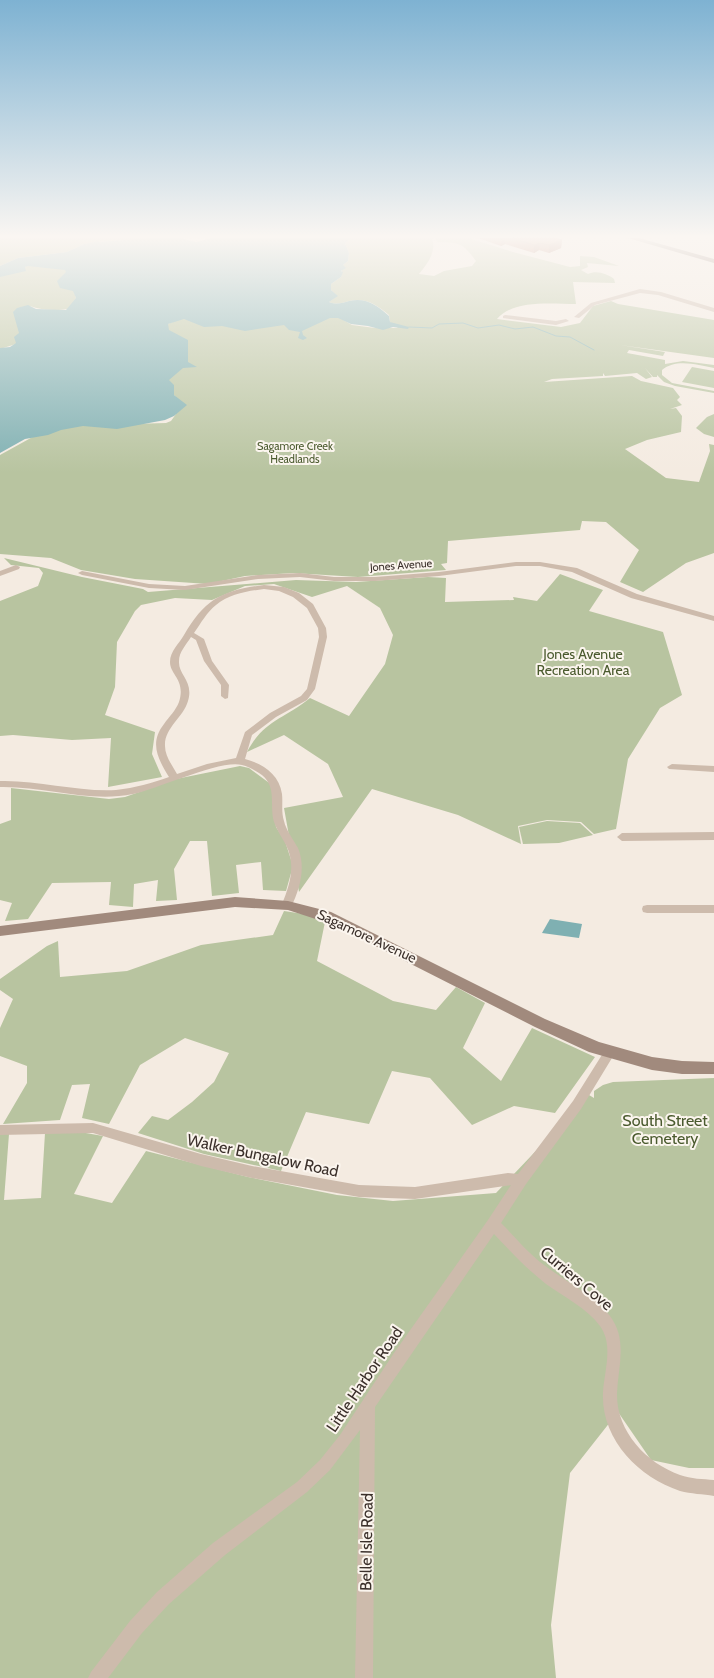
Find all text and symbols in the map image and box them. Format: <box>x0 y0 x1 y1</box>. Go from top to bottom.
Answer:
park label: Sagamore Creek Headlands <box>257 439 333 466</box>
street label: Jones Avenue <box>368 556 433 574</box>
park label: Jones Avenue Recreation Area <box>537 645 630 679</box>
street label: Sagamore Avenue <box>314 905 420 967</box>
park label: South Street Cemetery <box>622 1111 708 1148</box>
street label: Walker Bungalow Road <box>185 1130 340 1181</box>
street label: Curriers Cove <box>536 1242 617 1314</box>
street label: Little Harbor Road <box>322 1323 407 1435</box>
street label: Belle Isle Road <box>356 1493 377 1591</box>

